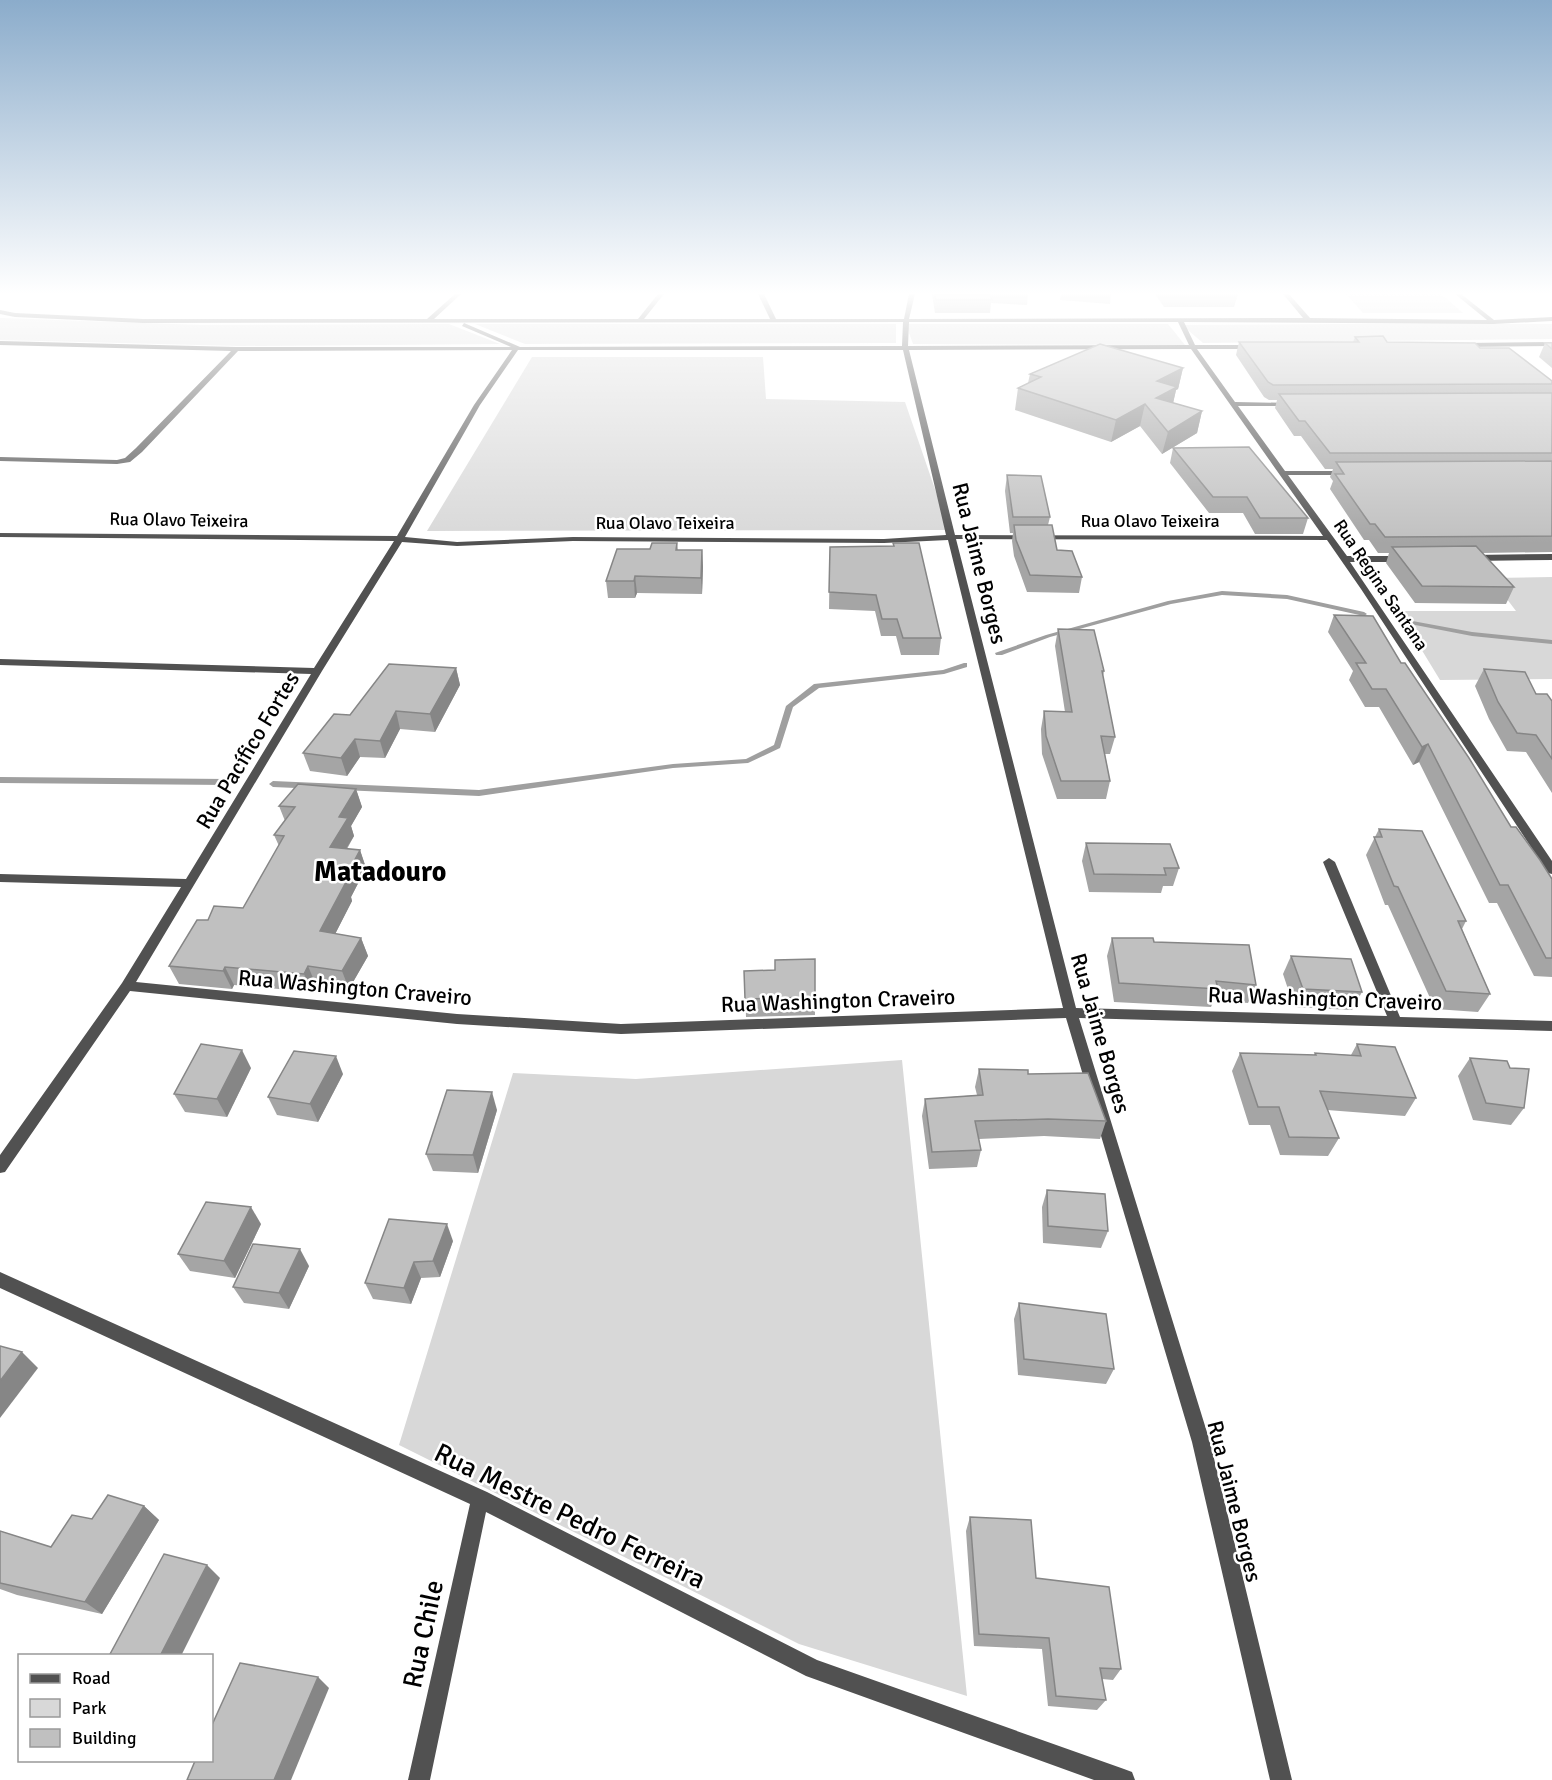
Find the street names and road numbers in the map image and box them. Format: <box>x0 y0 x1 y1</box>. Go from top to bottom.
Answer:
street label: Rua Jaime Borges <box>946 480 1013 647</box>
street label: Rua Olavo Teixeira <box>109 508 249 532</box>
street label: Rua Olavo Teixeira <box>1080 510 1220 532</box>
street label: Rua Olavo Teixeira <box>595 512 735 534</box>
street label: Rua Regina Santana <box>1329 515 1433 655</box>
street label: Rua Pacífico Fortes <box>190 667 305 834</box>
street label: Rua Jaime Borges <box>1065 950 1136 1116</box>
street label: Rua Washington Craveiro <box>237 964 473 1011</box>
street label: Rua Washington Craveiro <box>1207 981 1443 1016</box>
street label: Rua Washington Craveiro <box>720 983 956 1018</box>
street label: Rua Jaime Borges <box>1201 1418 1268 1585</box>
street label: Rua Mestre Pedro Ferreira <box>429 1436 711 1597</box>
street label: Rua Chile <box>396 1577 451 1691</box>

